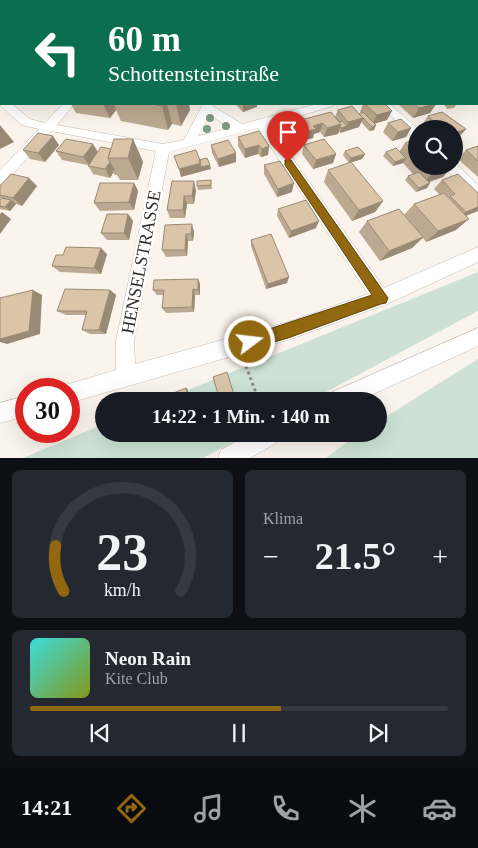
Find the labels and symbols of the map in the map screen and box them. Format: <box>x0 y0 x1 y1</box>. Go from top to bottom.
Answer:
pin <box>267 111 309 162</box>
street label: HENSELSTRASSE <box>117 188 165 336</box>
position arrow <box>223 315 275 367</box>
speed limit sign: 30 <box>15 378 80 443</box>

